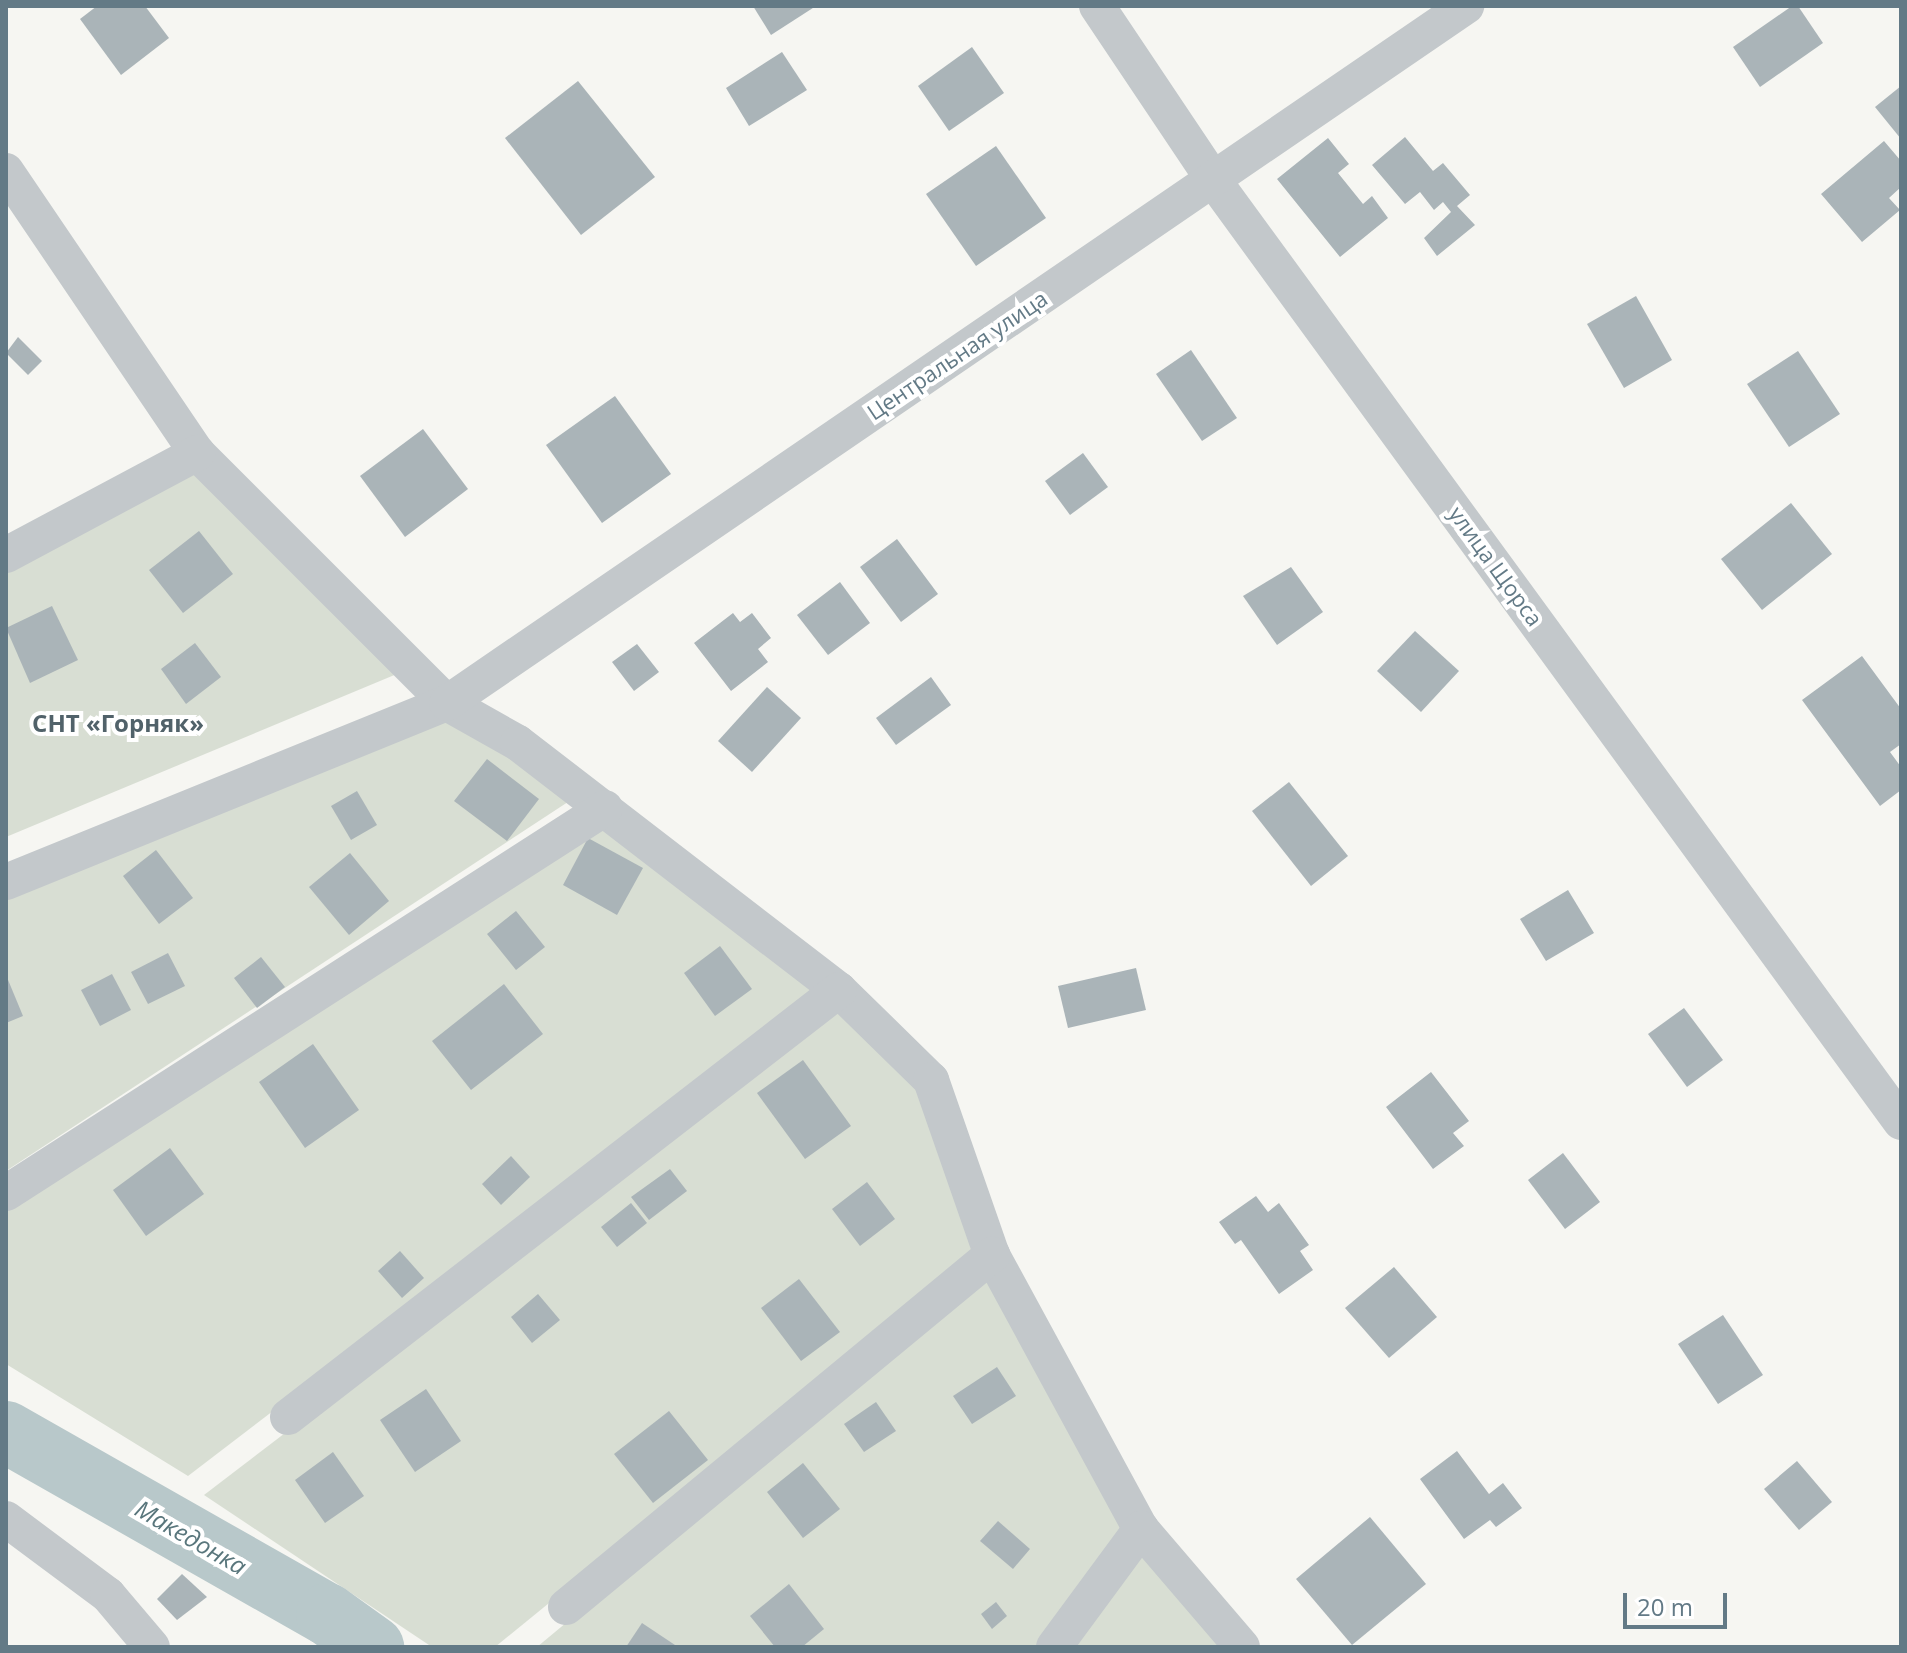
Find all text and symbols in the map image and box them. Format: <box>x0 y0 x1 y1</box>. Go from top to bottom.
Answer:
street label: Центральная улица <box>862 285 1052 425</box>
street label: улица Щорса <box>1444 501 1548 631</box>
district label: СНТ «Горняк» <box>32 709 204 737</box>
water label: Македонка <box>130 1494 252 1580</box>
scale bar <box>1627 1577 1731 1627</box>
text: 20 m <box>1637 1590 1693 1623</box>

